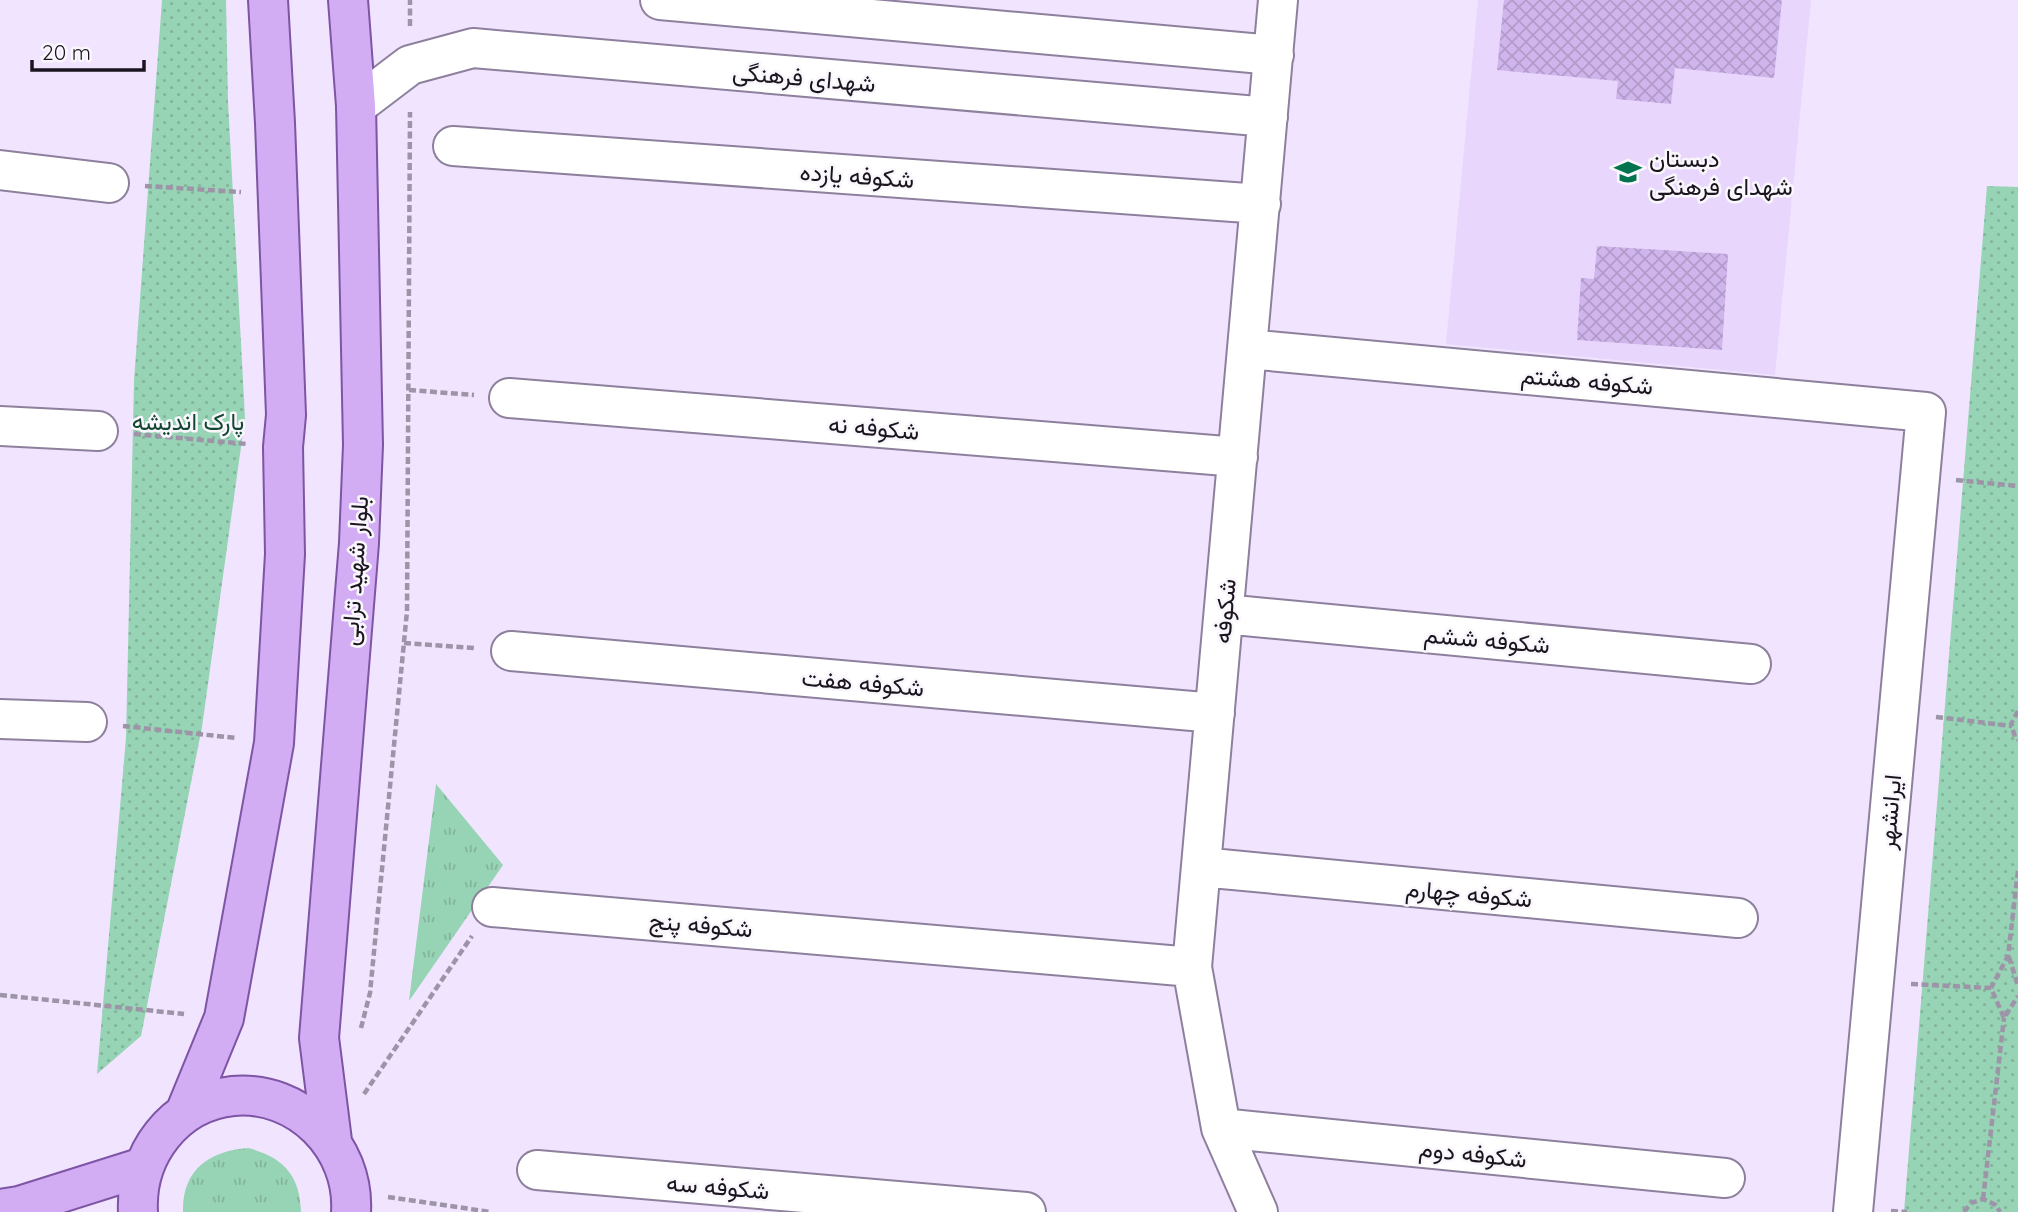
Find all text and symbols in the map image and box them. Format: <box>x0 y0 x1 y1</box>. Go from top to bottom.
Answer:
scale bar <box>32 28 144 72</box>
text: 20 m <box>42 39 91 65</box>
street label: شهدای فرهنگی <box>731 56 877 99</box>
place label: دبستان شهدای فرهنگی <box>1649 143 1793 202</box>
street label: شکوفه یازده <box>799 156 915 195</box>
school or university icon: دبستان شهدای فرهنگی <box>1613 157 1643 187</box>
street label: شکوفه هشتم <box>1519 359 1654 403</box>
park label: پارک اندیشه <box>132 406 244 438</box>
street label: شکوفه نه <box>827 408 921 447</box>
street label: بلوار شهید ترابی <box>334 495 375 647</box>
street label: شکوفه <box>1206 577 1243 645</box>
street label: شکوفه ششم <box>1423 619 1551 661</box>
street label: شکوفه هفت <box>800 662 925 703</box>
street label: ایرانشهر <box>1871 773 1908 852</box>
street label: شکوفه چهارم <box>1404 873 1533 915</box>
street label: شکوفه پنج <box>648 905 754 946</box>
street label: شکوفه دوم <box>1417 1132 1528 1176</box>
street label: شکوفه سه <box>665 1167 771 1206</box>

